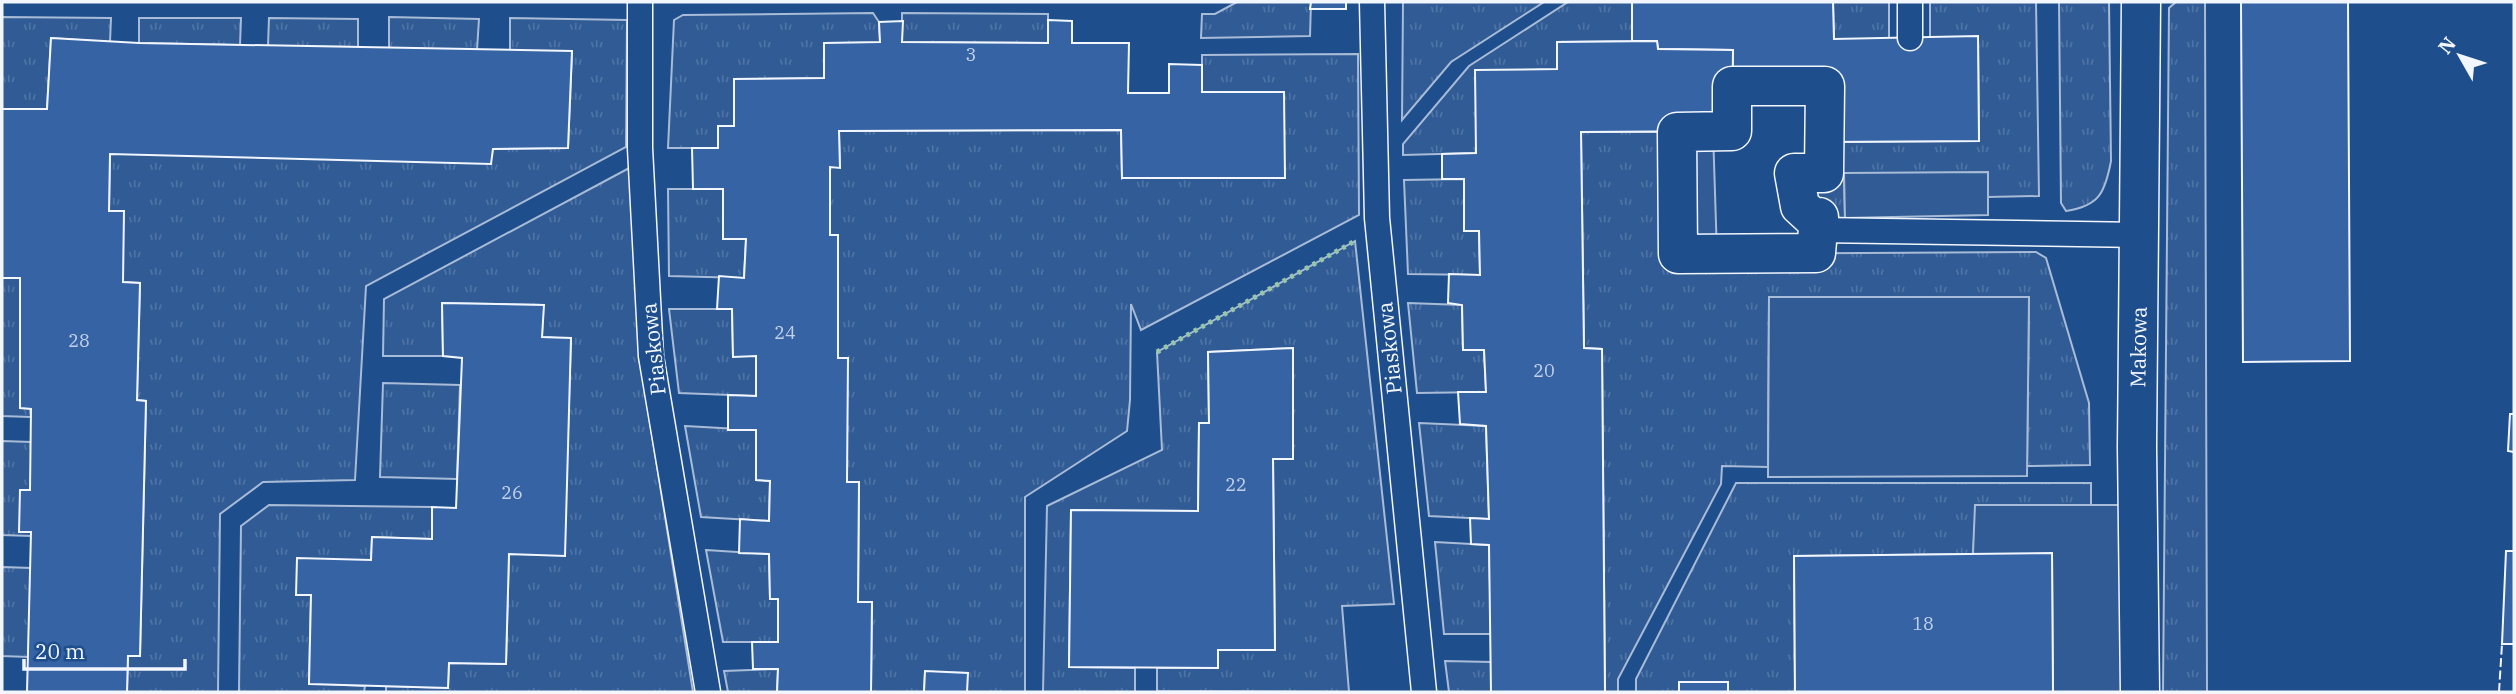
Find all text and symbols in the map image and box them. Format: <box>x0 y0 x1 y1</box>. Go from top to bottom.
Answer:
north arrow <box>2425 21 2495 91</box>
text: N <box>2433 32 2461 59</box>
house number: 3 <box>966 43 976 66</box>
street label: Piaskowa <box>1370 301 1408 396</box>
street label: Piaskowa <box>634 302 672 397</box>
street label: Makowa <box>2123 306 2153 388</box>
house number: 24 <box>774 321 796 344</box>
house number: 28 <box>68 329 90 352</box>
house number: 20 <box>1533 359 1555 382</box>
house number: 22 <box>1225 473 1247 496</box>
house number: 26 <box>501 481 523 504</box>
house number: 18 <box>1912 612 1934 635</box>
scale bar <box>24 628 186 672</box>
text: 20 m <box>35 637 85 665</box>

